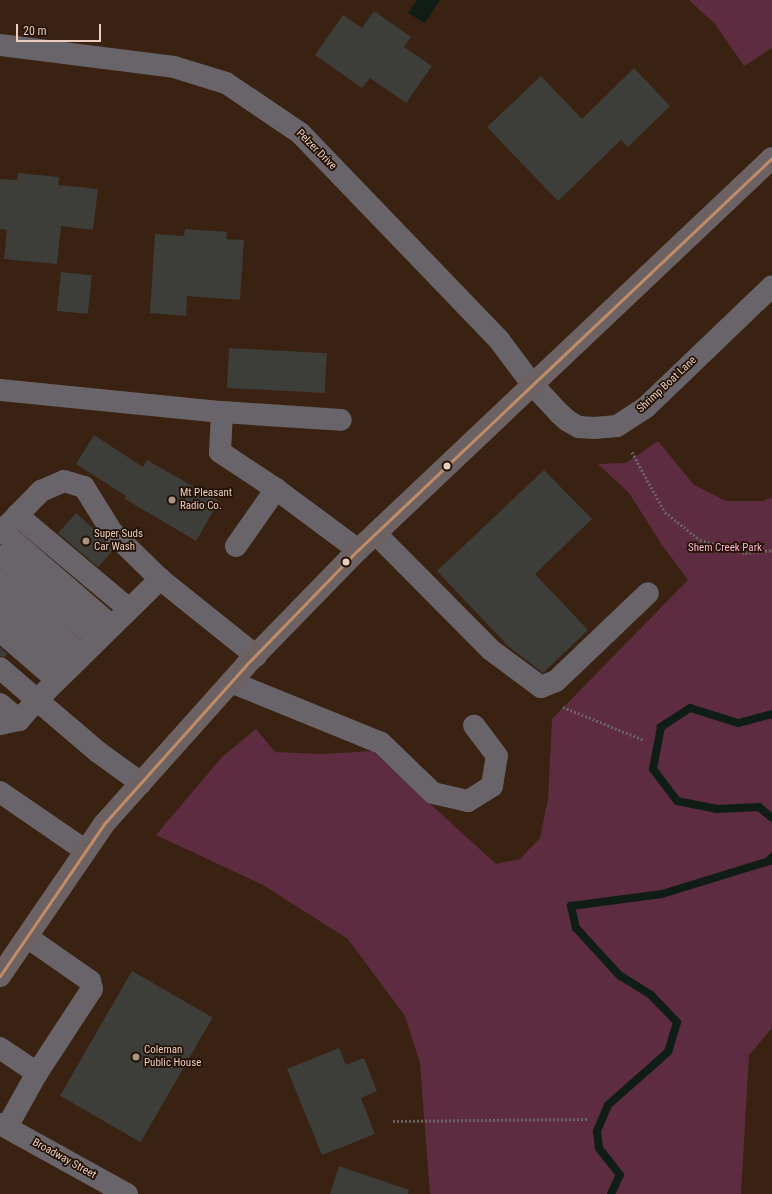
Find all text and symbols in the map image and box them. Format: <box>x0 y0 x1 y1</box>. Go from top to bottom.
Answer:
scale bar <box>18 16 103 42</box>
text: 20 m <box>23 24 47 38</box>
street label: Pelzer Drive <box>293 127 339 173</box>
street label: Shrimp Boat Lane <box>634 354 700 416</box>
unlabelled marker <box>442 461 452 471</box>
place label: Mt Pleasant Radio Co. <box>180 487 232 513</box>
marker: Mt Pleasant Radio Co. <box>167 495 177 505</box>
place label: Super Suds Car Wash <box>94 528 143 554</box>
marker: Super Suds Car Wash <box>81 536 91 546</box>
park label: Shem Creek Park <box>688 541 762 555</box>
unlabelled marker <box>341 557 351 567</box>
place label: Coleman Public House <box>144 1044 201 1070</box>
marker: Coleman Public House <box>131 1052 141 1062</box>
street label: Broadway Street <box>30 1136 98 1182</box>

